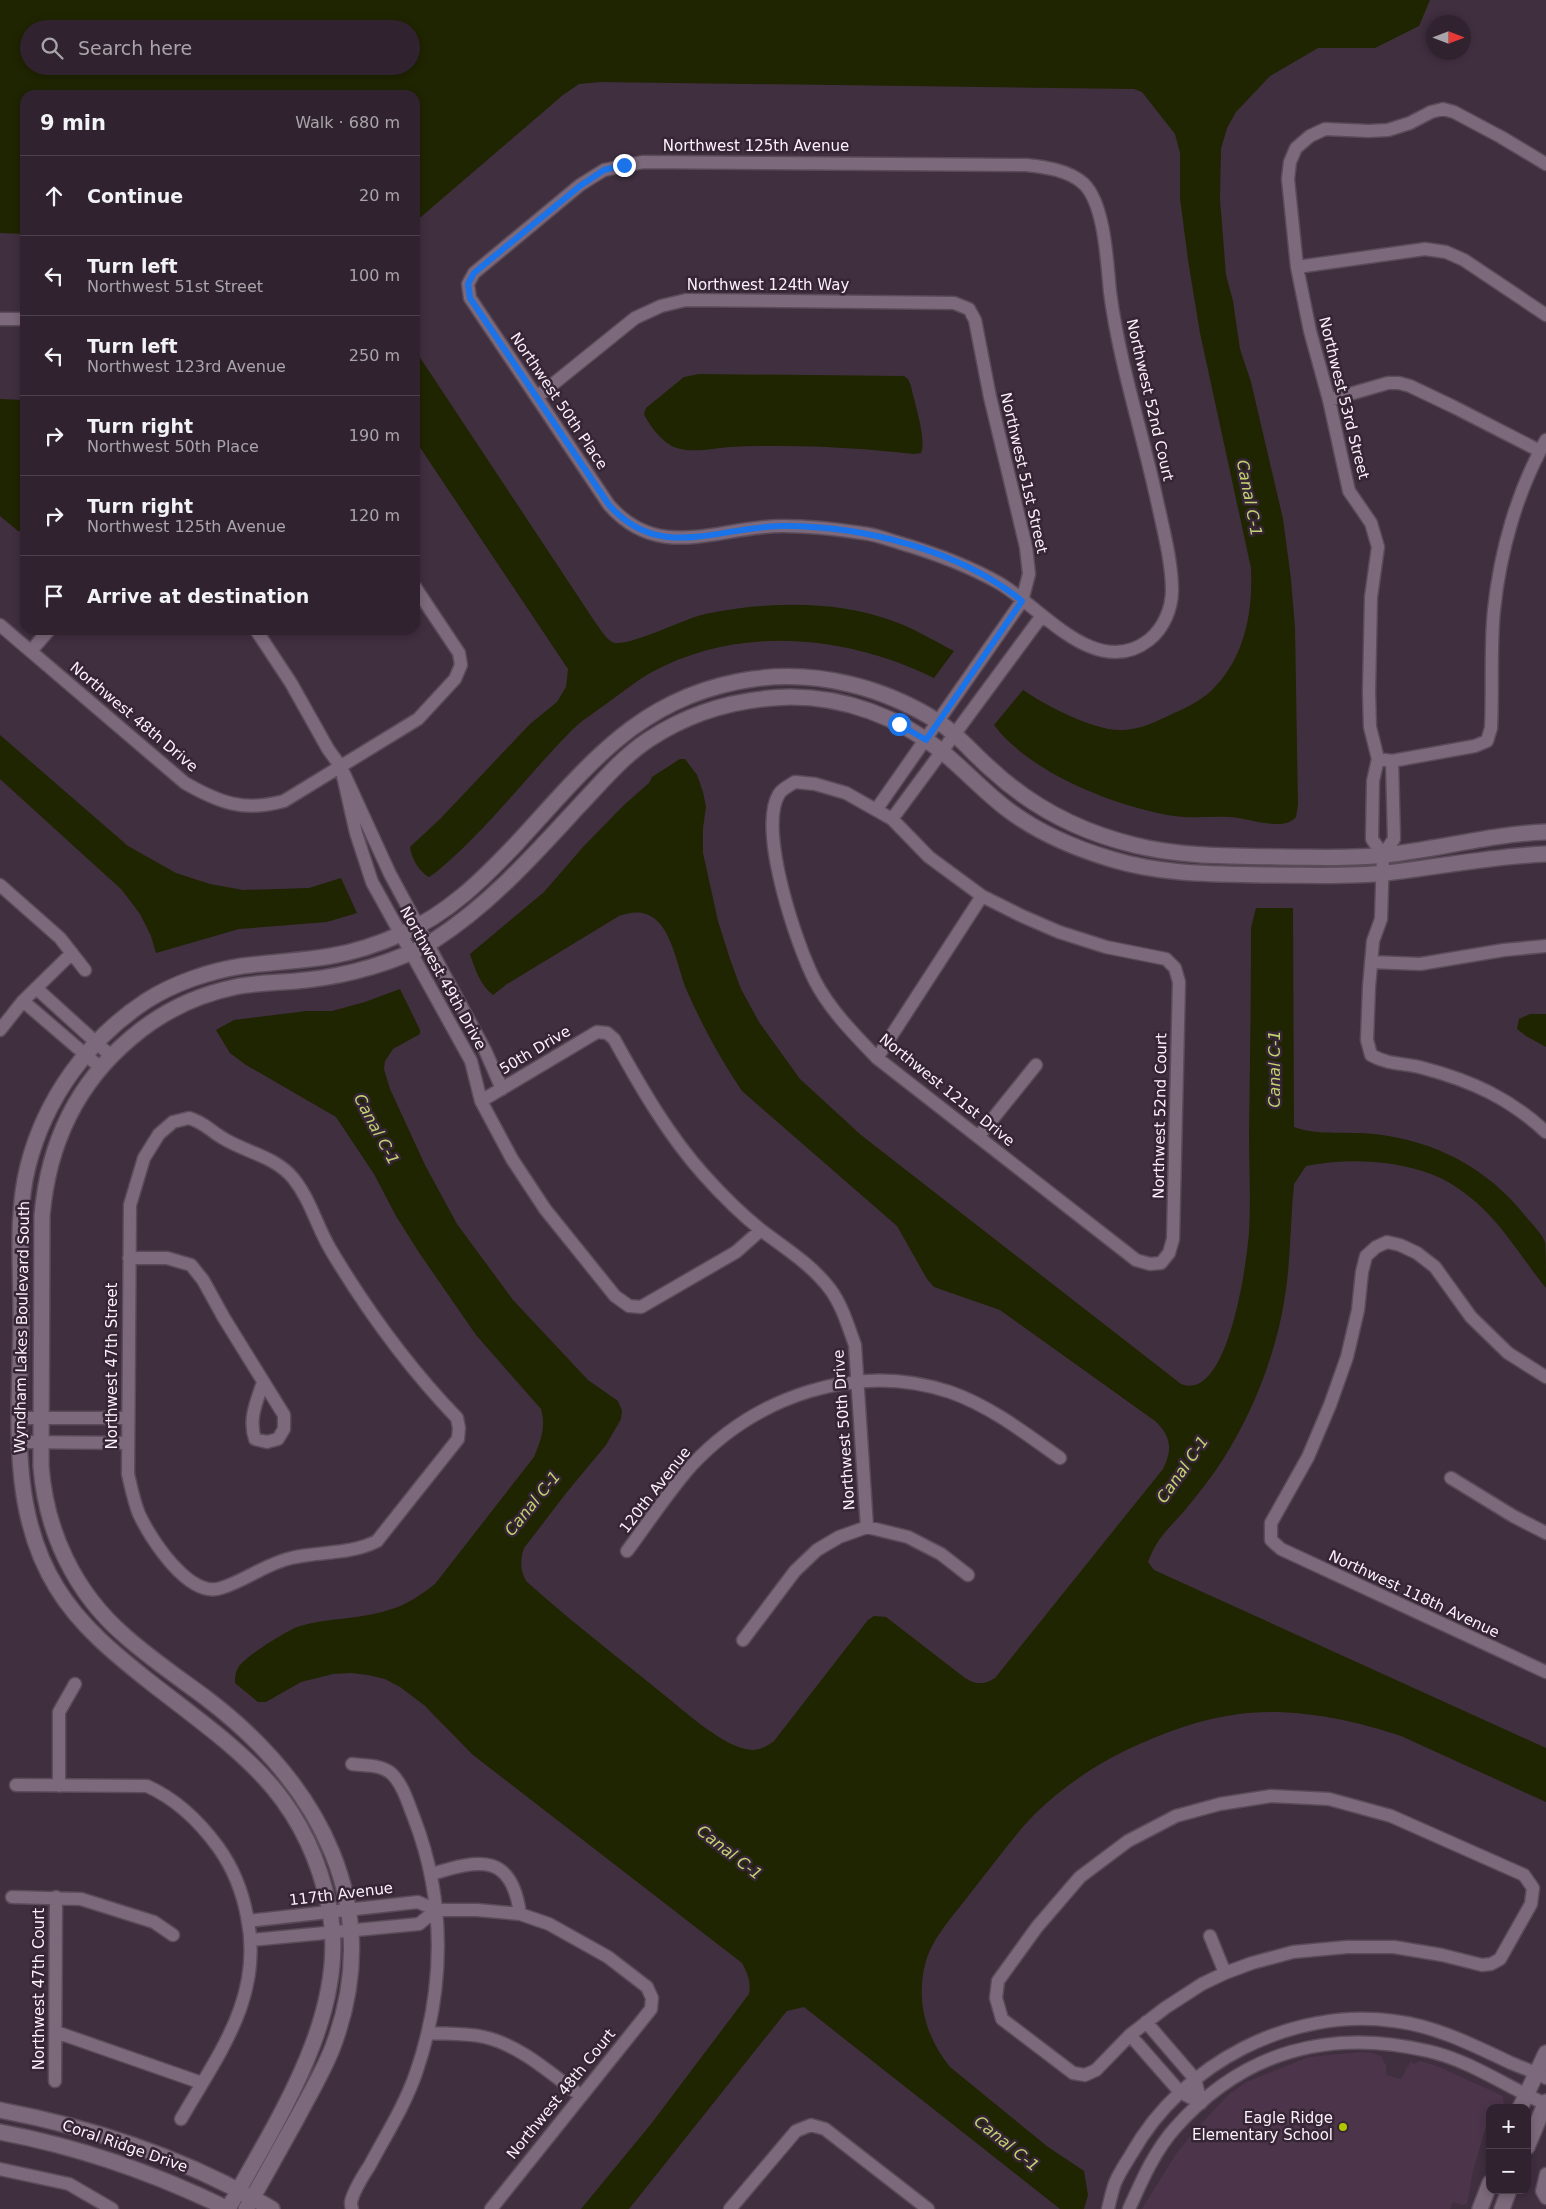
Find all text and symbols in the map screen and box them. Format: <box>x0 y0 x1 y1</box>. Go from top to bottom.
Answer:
north arrow <box>1426 15 1471 60</box>
search box <box>20 20 420 75</box>
icon: search <box>38 34 66 62</box>
text: Search here <box>78 37 192 59</box>
text: 9 min <box>40 111 106 135</box>
text: Walk · 680 m <box>295 113 400 132</box>
street label: Northwest 125th Avenue <box>663 137 849 155</box>
route end <box>613 154 636 177</box>
icon: ahead <box>40 182 68 210</box>
text: Continue <box>87 185 183 207</box>
text: 20 m <box>359 186 400 205</box>
text: Turn left <box>87 255 178 277</box>
icon: left <box>40 262 68 290</box>
text: 100 m <box>349 266 400 285</box>
street label: Northwest 124th Way <box>687 276 849 294</box>
text: Northwest 51st Street <box>87 277 263 296</box>
street label: Northwest 53rd Street <box>1315 315 1373 481</box>
street label: Northwest 52nd Court <box>1123 317 1177 483</box>
street label: Northwest 50th Place <box>507 329 611 473</box>
text: Turn left <box>87 335 178 357</box>
icon: left <box>40 342 68 370</box>
text: 250 m <box>349 346 400 365</box>
text: Northwest 123rd Avenue <box>87 357 286 376</box>
street label: Northwest 51st Street <box>997 391 1051 556</box>
text: Turn right <box>87 415 193 437</box>
icon: right <box>40 422 68 450</box>
text: 190 m <box>349 426 400 445</box>
text: Northwest 50th Place <box>87 437 259 456</box>
water label: Canal C-1 <box>1233 458 1266 538</box>
text: Turn right <box>87 495 193 517</box>
icon: right <box>40 502 68 530</box>
text: 120 m <box>349 506 400 525</box>
text: Northwest 125th Avenue <box>87 517 286 536</box>
icon: arrive <box>40 582 68 610</box>
text: Arrive at destination <box>87 585 309 607</box>
street label: Northwest 48th Drive <box>66 658 202 776</box>
route start <box>888 713 911 736</box>
street label: Northwest 49th Drive <box>396 903 490 1053</box>
street label: 50th Drive <box>496 1022 574 1078</box>
street label: Northwest 121st Drive <box>876 1030 1018 1150</box>
water label: Canal C-1 <box>1265 1030 1284 1108</box>
street label: Northwest 52nd Court <box>1150 1033 1170 1199</box>
water label: Canal C-1 <box>350 1091 403 1168</box>
street label: Wyndham Lakes Boulevard South <box>11 1201 33 1453</box>
street label: Northwest 47th Street <box>103 1283 121 1449</box>
street label: Northwest 50th Drive <box>829 1349 859 1511</box>
water label: Canal C-1 <box>1152 1432 1212 1507</box>
street label: 120th Avenue <box>616 1443 694 1537</box>
water label: Canal C-1 <box>501 1467 564 1539</box>
street label: Northwest 118th Avenue <box>1326 1546 1502 1642</box>
water label: Canal C-1 <box>693 1821 766 1884</box>
street label: 117th Avenue <box>288 1879 394 1909</box>
street label: Northwest 47th Court <box>30 1908 48 2070</box>
street label: Northwest 48th Court <box>503 2025 619 2163</box>
map controls <box>1486 2104 1531 2194</box>
button: + <box>1486 2104 1531 2149</box>
place label: Eagle Ridge Elementary School <box>1192 2109 1333 2144</box>
water label: Canal C-1 <box>971 2112 1043 2175</box>
street label: Coral Ridge Drive <box>60 2116 190 2176</box>
marker: Eagle Ridge Elementary School <box>1337 2121 1349 2133</box>
button: − <box>1486 2149 1531 2194</box>

